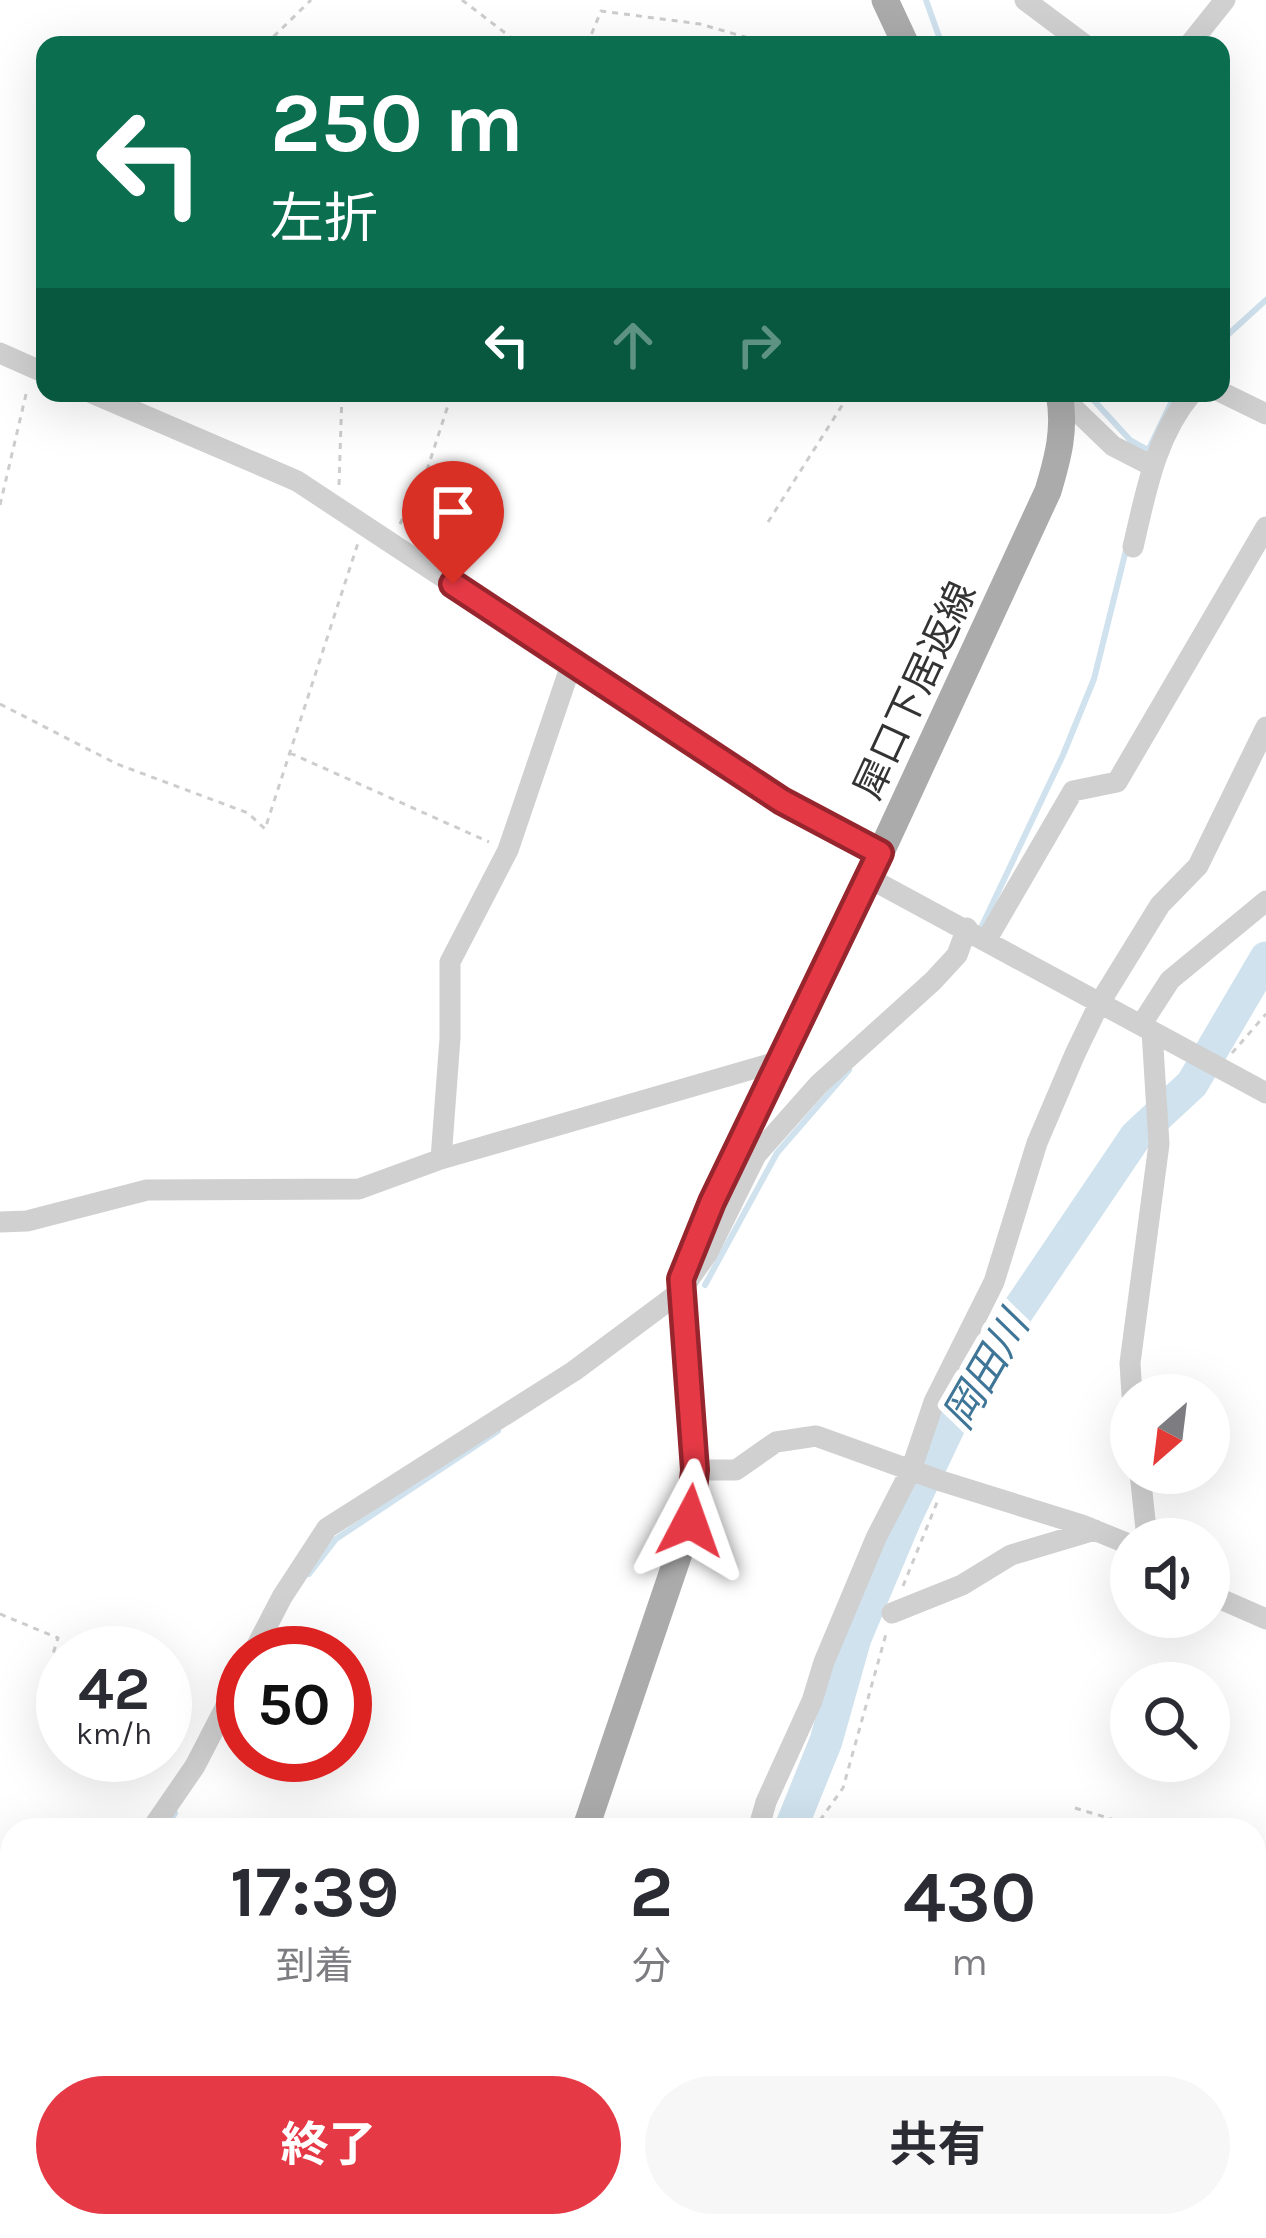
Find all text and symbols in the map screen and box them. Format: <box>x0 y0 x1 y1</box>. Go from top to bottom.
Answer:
text: 250 m <box>270 74 524 172</box>
icon: left <box>72 84 228 240</box>
text: 左折 <box>270 187 378 251</box>
icon: left <box>474 312 540 378</box>
icon: ahead <box>600 312 666 378</box>
icon: right <box>726 312 792 378</box>
pin <box>402 461 504 584</box>
icon: arrive <box>420 479 486 545</box>
street label: 犀口下居返線 <box>845 575 985 806</box>
water label: 岡田川 <box>933 1300 1041 1438</box>
north arrow <box>1110 1374 1230 1494</box>
map controls <box>1110 1374 1230 1782</box>
position arrow <box>627 1458 753 1584</box>
button: sound <box>1110 1518 1230 1638</box>
speed limit sign: 50 <box>216 1626 372 1782</box>
text: 42 <box>78 1654 150 1724</box>
button: search <box>1110 1662 1230 1782</box>
text: km/h <box>76 1716 152 1752</box>
text: 17:39 <box>230 1850 400 1934</box>
text: 2 <box>629 1850 673 1934</box>
text: 430 <box>903 1855 1036 1939</box>
text: m <box>951 1939 988 1985</box>
text: 到着 <box>276 1943 354 1989</box>
text: 分 <box>632 1943 671 1989</box>
button: 終了 <box>36 2076 621 2214</box>
button: 共有 <box>645 2076 1230 2214</box>

